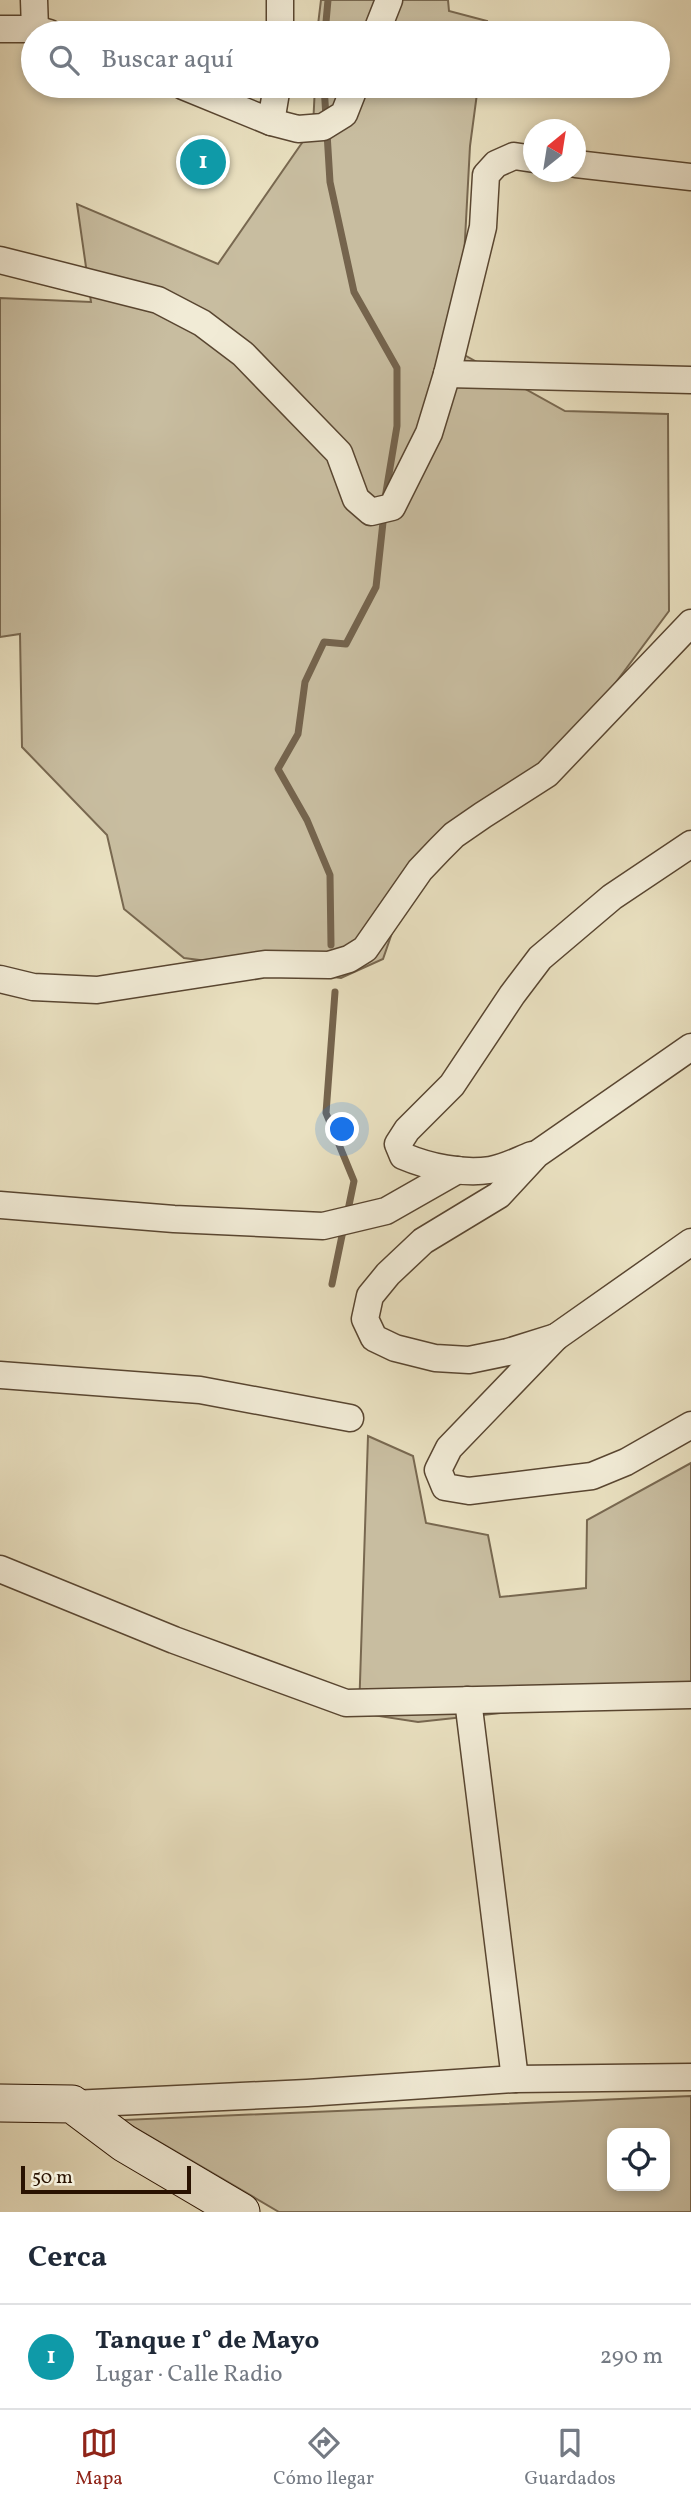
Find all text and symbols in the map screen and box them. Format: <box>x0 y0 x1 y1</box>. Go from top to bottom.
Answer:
search box <box>21 21 670 98</box>
icon: search <box>45 41 83 79</box>
text: Buscar aquí <box>101 42 233 78</box>
north arrow <box>523 119 586 182</box>
pin: 1 <box>180 136 226 188</box>
your location <box>325 1112 359 1146</box>
map controls <box>607 2128 670 2191</box>
button: locate <box>607 2128 670 2191</box>
scale bar <box>21 2163 191 2195</box>
text: 50 m <box>32 2165 73 2191</box>
text: Cerca <box>28 2237 107 2279</box>
text: Tanque 1° de Mayo <box>95 2323 319 2359</box>
text: 1 <box>46 2341 56 2373</box>
text: 290 m <box>600 2341 663 2373</box>
text: Lugar · Calle Radio <box>95 2359 282 2391</box>
tab: Mapa <box>75 2424 123 2492</box>
tab: Cómo llegar <box>273 2424 374 2492</box>
tab: Guardados <box>525 2424 616 2492</box>

